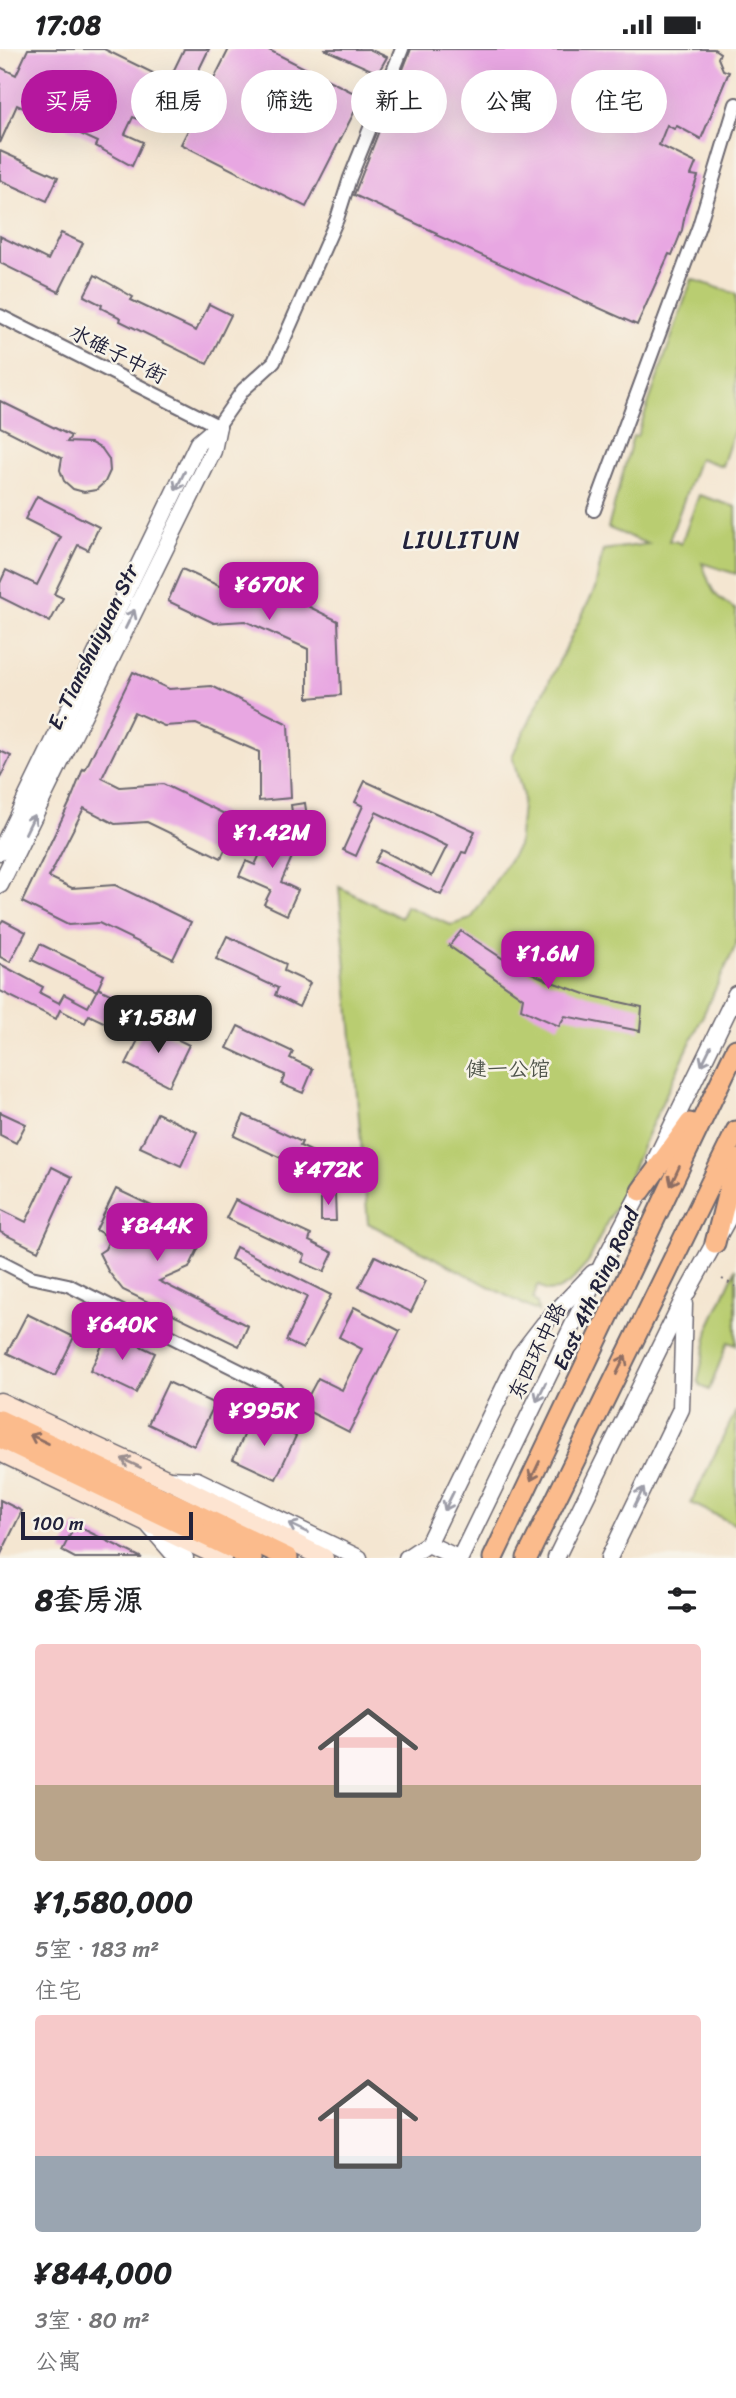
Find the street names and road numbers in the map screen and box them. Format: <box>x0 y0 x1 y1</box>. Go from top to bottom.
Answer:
street label: 水碓子中街 <box>63 313 173 395</box>
street label: E. Tianshuiyuan Str <box>36 556 150 736</box>
street label: East 4th Ring Road <box>542 1200 651 1377</box>
street label: 东四环中路 <box>497 1295 577 1407</box>

